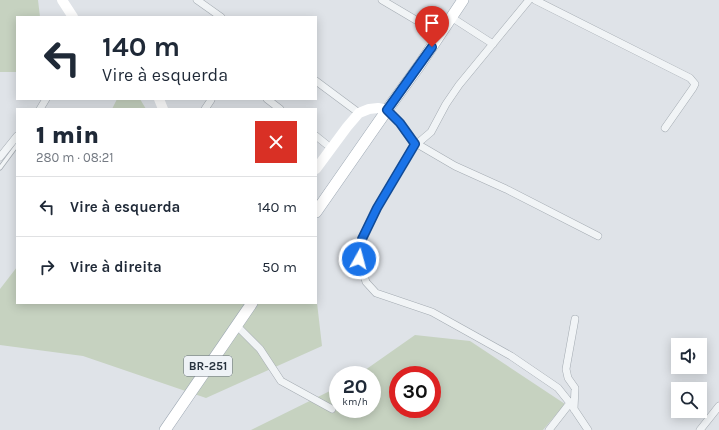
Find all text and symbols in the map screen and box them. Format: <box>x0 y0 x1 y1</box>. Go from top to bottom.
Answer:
pin <box>415 6 449 47</box>
icon: arrive <box>421 12 443 34</box>
text: 140 m <box>102 30 180 63</box>
icon: left <box>36 32 88 84</box>
text: Vire à esquerda <box>102 64 228 86</box>
text: 1 min <box>36 121 99 149</box>
button: close <box>255 121 297 163</box>
text: 280 m · 08:21 <box>36 150 114 165</box>
icon: left <box>36 196 58 218</box>
text: Vire à esquerda <box>70 198 180 216</box>
text: 140 m <box>257 198 297 216</box>
position arrow <box>338 238 380 280</box>
icon: right <box>36 256 58 278</box>
text: Vire à direita <box>70 258 162 276</box>
text: 50 m <box>262 258 297 276</box>
map controls <box>671 338 707 418</box>
button: sound <box>671 338 707 374</box>
road number: BR-251 <box>184 356 232 376</box>
speed limit sign: 30 <box>389 366 441 418</box>
text: 20 <box>343 375 367 398</box>
button: search <box>671 382 707 418</box>
text: km/h <box>342 396 368 408</box>

